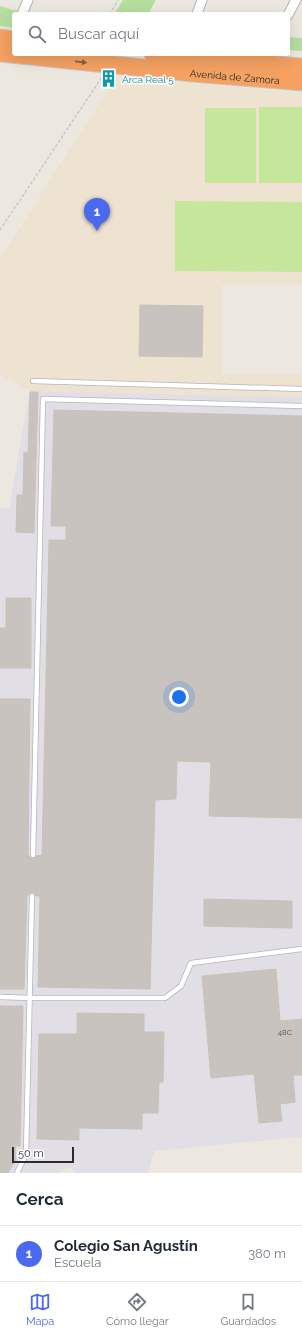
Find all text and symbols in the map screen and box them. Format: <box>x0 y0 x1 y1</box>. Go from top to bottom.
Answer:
search box <box>12 12 290 56</box>
icon: search <box>26 23 48 45</box>
text: Buscar aquí <box>58 25 139 43</box>
one-way arrow <box>74 59 87 65</box>
street label: Avenida de Zamora <box>189 68 280 86</box>
building icon: Arca Real 5 <box>99 69 119 89</box>
place label: Arca Real 5 <box>122 74 174 85</box>
pin: 1 <box>84 198 110 231</box>
your location <box>169 687 189 707</box>
house number: 48C <box>278 1027 293 1037</box>
scale bar <box>12 1145 74 1164</box>
text: 50 m <box>18 1147 44 1160</box>
text: Cerca <box>16 1189 64 1209</box>
text: Colegio San Agustín <box>54 1237 198 1255</box>
text: 1 <box>26 1246 32 1261</box>
text: 380 m <box>248 1246 286 1261</box>
text: Escuela <box>54 1255 101 1270</box>
tab: Mapa <box>26 1291 54 1328</box>
tab: Cómo llegar <box>106 1291 169 1328</box>
tab: Guardados <box>220 1291 276 1328</box>

